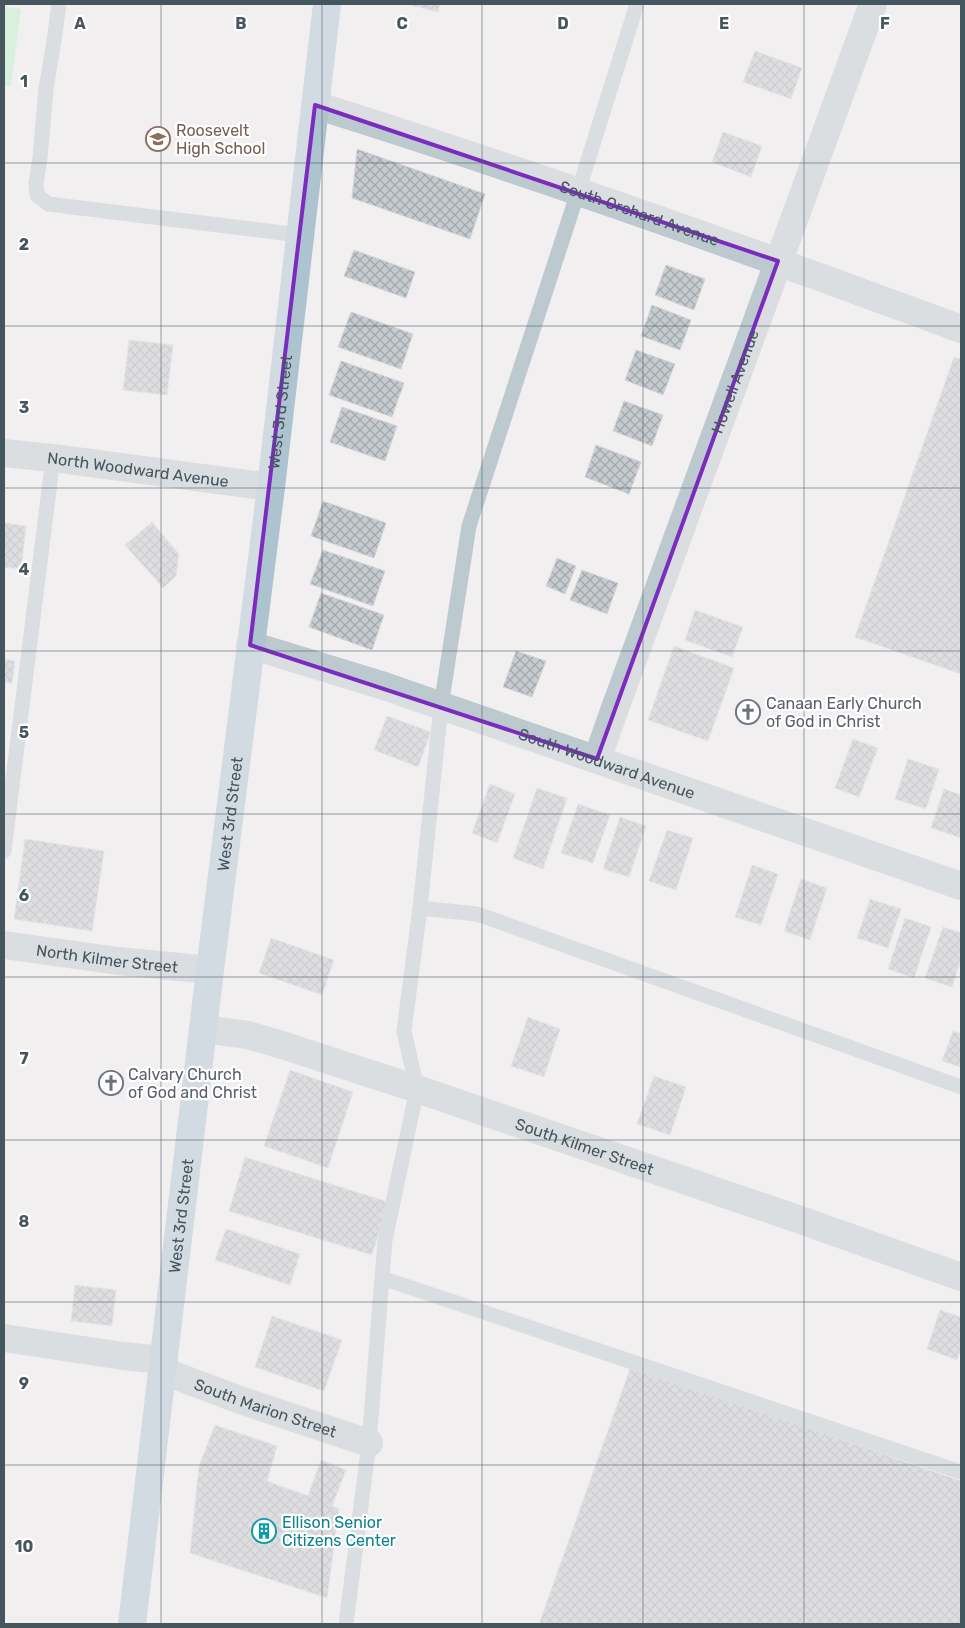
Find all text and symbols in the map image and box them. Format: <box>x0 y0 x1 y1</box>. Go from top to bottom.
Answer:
text: A <box>74 14 86 33</box>
text: B <box>235 14 247 33</box>
text: C <box>396 14 408 33</box>
text: D <box>557 14 569 33</box>
text: E <box>719 14 729 33</box>
text: F <box>880 14 890 33</box>
text: 1 <box>20 72 28 91</box>
place label: Roosevelt High School <box>176 121 265 158</box>
school or university icon: Roosevelt High School <box>145 126 171 152</box>
street label: South Orchard Avenue <box>557 177 722 250</box>
text: 2 <box>19 235 29 254</box>
street label: Howell Avenue <box>708 327 763 436</box>
street label: West 3rd Street <box>264 354 296 470</box>
text: 3 <box>19 398 29 417</box>
street label: North Woodward Avenue <box>46 448 230 491</box>
text: 4 <box>19 560 30 579</box>
place label: Canaan Early Church of God in Christ <box>766 694 922 731</box>
church icon: Canaan Early Church of God in Christ <box>735 699 761 725</box>
text: 5 <box>19 723 29 742</box>
street label: South Woodward Avenue <box>516 724 697 803</box>
street label: West 3rd Street <box>214 756 247 872</box>
text: 6 <box>19 886 29 905</box>
street label: North Kilmer Street <box>35 941 179 977</box>
text: 7 <box>19 1049 29 1068</box>
place label: Calvary Church of God and Christ <box>128 1065 257 1102</box>
church icon: Calvary Church of God and Christ <box>98 1070 124 1096</box>
street label: South Kilmer Street <box>513 1114 656 1179</box>
street label: West 3rd Street <box>165 1158 197 1274</box>
text: 8 <box>19 1212 30 1231</box>
text: 9 <box>19 1374 29 1393</box>
street label: South Marion Street <box>192 1375 339 1442</box>
place label: Ellison Senior Citizens Center <box>282 1513 396 1550</box>
building icon: Ellison Senior Citizens Center <box>251 1518 277 1544</box>
text: 10 <box>15 1537 34 1556</box>

